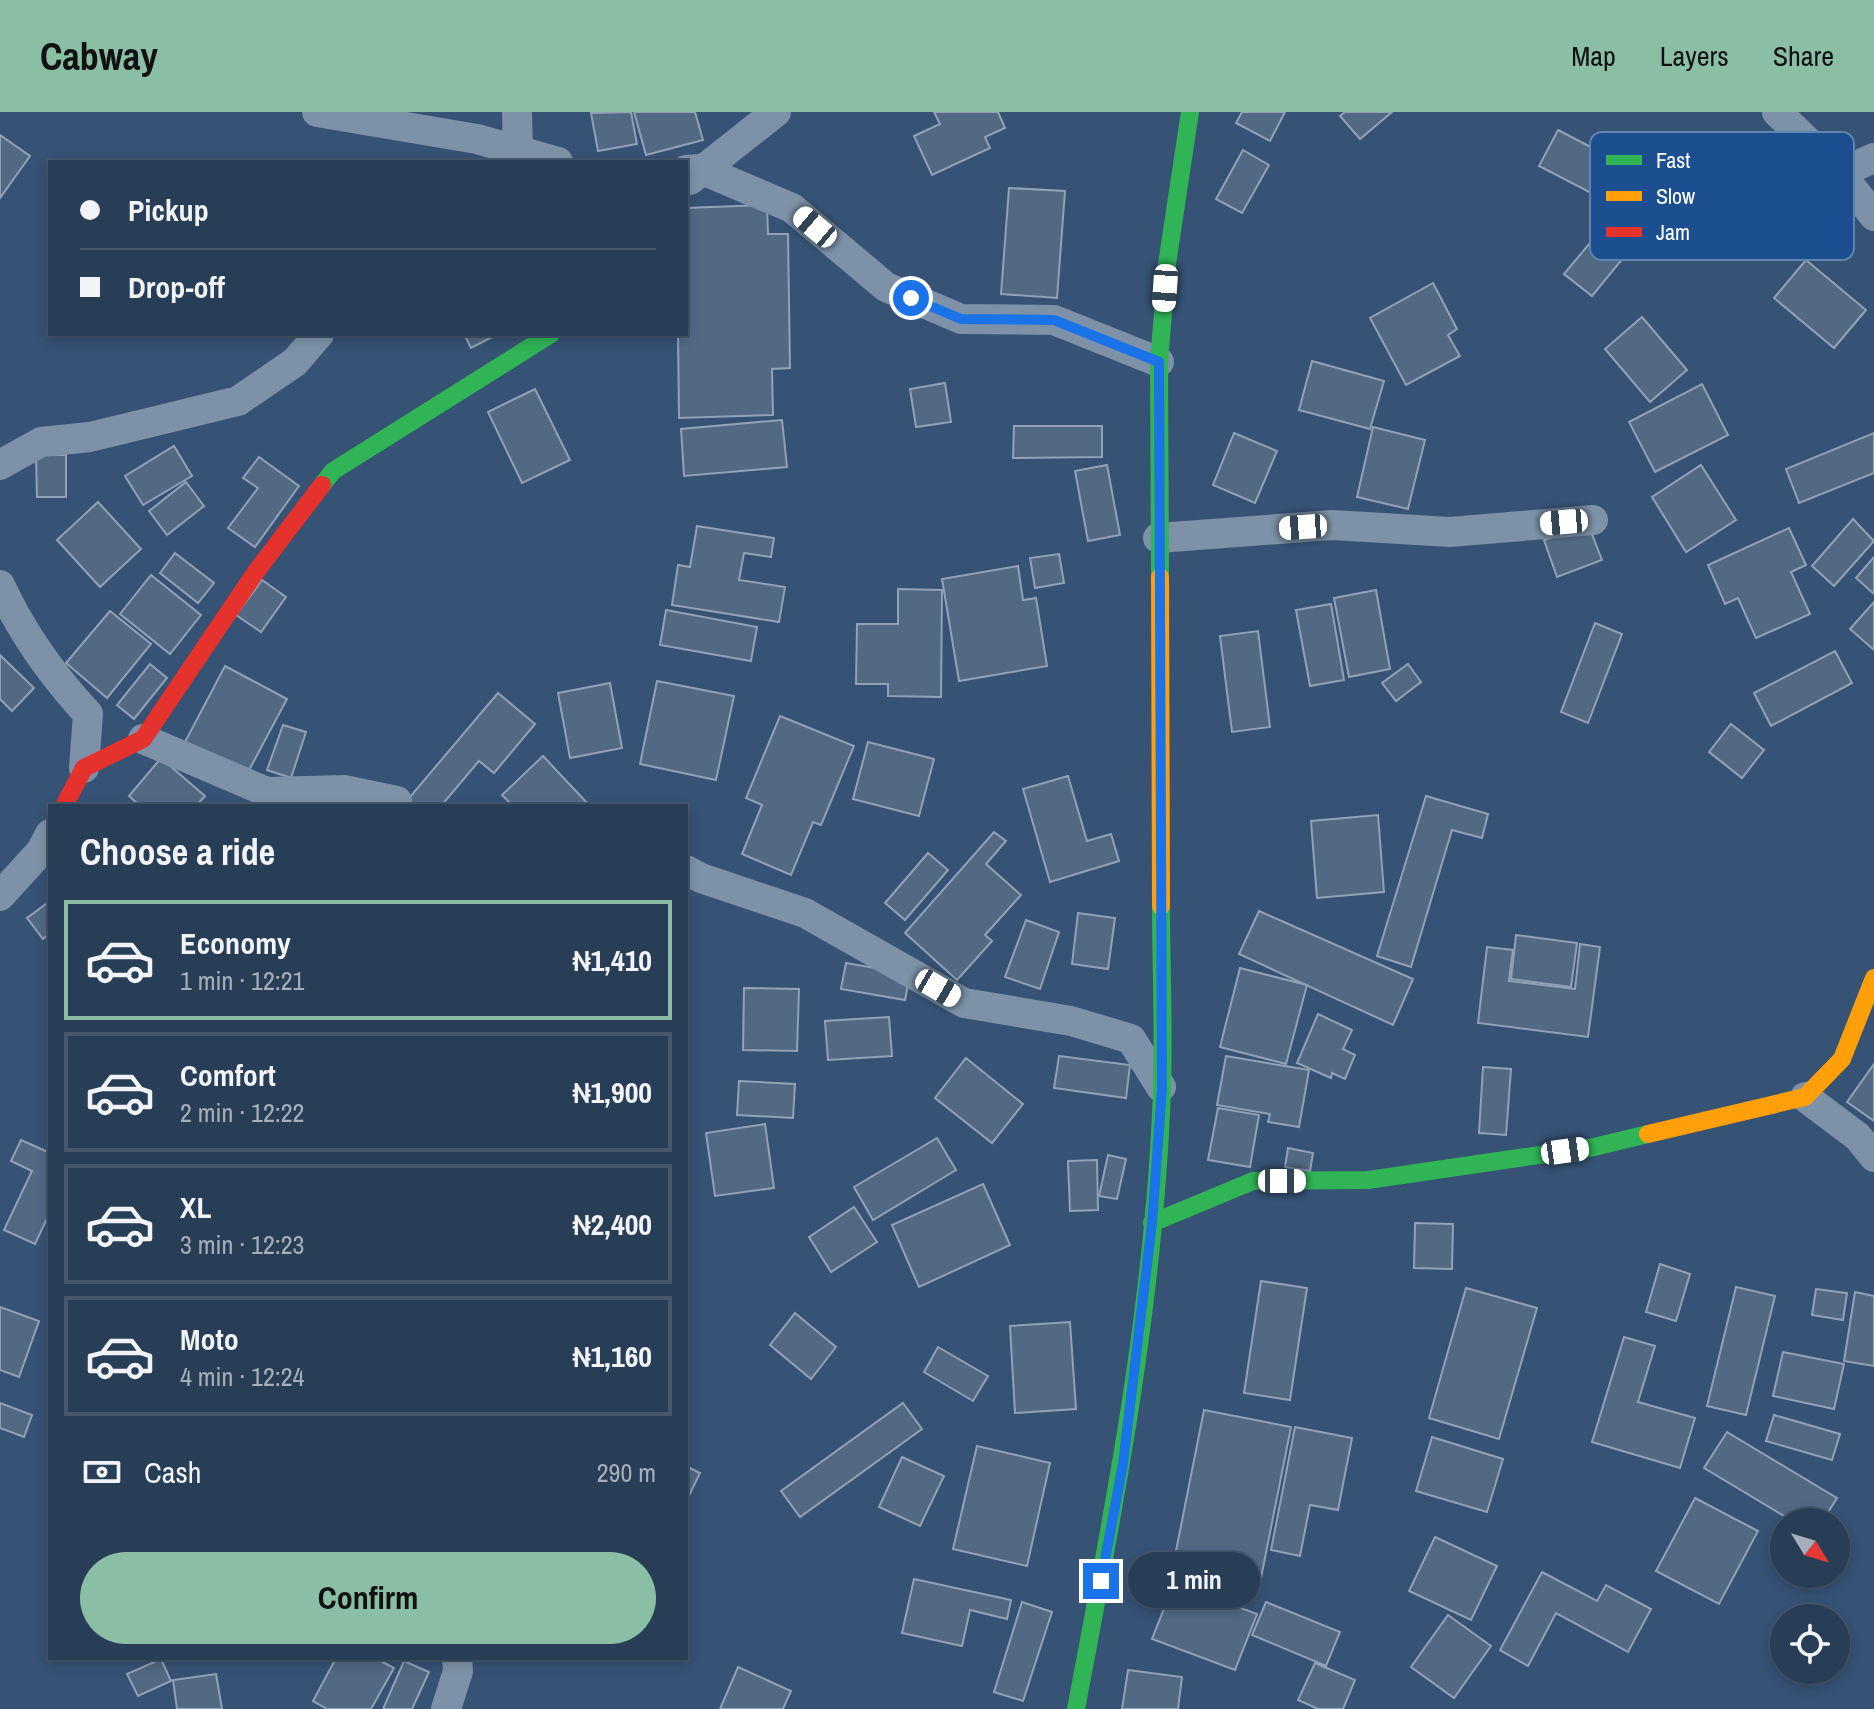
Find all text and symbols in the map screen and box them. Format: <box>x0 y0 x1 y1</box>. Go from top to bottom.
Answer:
text: Cabway <box>40 31 158 82</box>
text: Map <box>1571 37 1616 75</box>
text: Layers <box>1660 37 1729 75</box>
text: Share <box>1773 37 1834 75</box>
legend <box>1590 132 1854 260</box>
text: Fast <box>1656 145 1690 175</box>
text: Slow <box>1656 181 1695 211</box>
text: Pickup <box>128 190 209 230</box>
car <box>789 202 841 252</box>
text: Jam <box>1656 217 1690 247</box>
car <box>1151 263 1179 313</box>
text: Drop-off <box>128 267 225 307</box>
route start <box>893 280 929 316</box>
car <box>1539 508 1589 536</box>
car <box>1278 513 1328 541</box>
text: Choose a ride <box>80 828 275 876</box>
text: Economy <box>180 923 291 963</box>
icon: car <box>84 924 156 996</box>
text: ₦1,410 <box>573 940 652 980</box>
text: 1 min · 12:21 <box>180 963 304 998</box>
car <box>911 966 965 1010</box>
text: Comfort <box>180 1055 276 1095</box>
icon: car <box>84 1056 156 1128</box>
text: ₦1,900 <box>573 1072 652 1112</box>
text: 2 min · 12:22 <box>180 1095 304 1130</box>
car <box>1540 1136 1590 1166</box>
car <box>1258 1169 1306 1193</box>
text: XL <box>180 1187 211 1227</box>
icon: car <box>84 1188 156 1260</box>
text: ₦2,400 <box>573 1204 652 1244</box>
text: 3 min · 12:23 <box>180 1227 304 1262</box>
text: Moto <box>180 1319 239 1359</box>
icon: car <box>84 1320 156 1392</box>
text: ₦1,160 <box>573 1336 652 1376</box>
text: 4 min · 12:24 <box>180 1359 304 1394</box>
icon: cash <box>80 1450 124 1494</box>
text: Cash <box>144 1452 201 1492</box>
text: 290 m <box>597 1455 656 1490</box>
north arrow <box>1770 1508 1850 1588</box>
map controls <box>1770 1508 1850 1684</box>
button: Confirm <box>80 1552 656 1644</box>
callout: 1 min <box>1129 1553 1261 1609</box>
text: 1 min <box>1166 1562 1222 1597</box>
route end <box>1083 1563 1119 1599</box>
button: locate <box>1770 1604 1850 1684</box>

